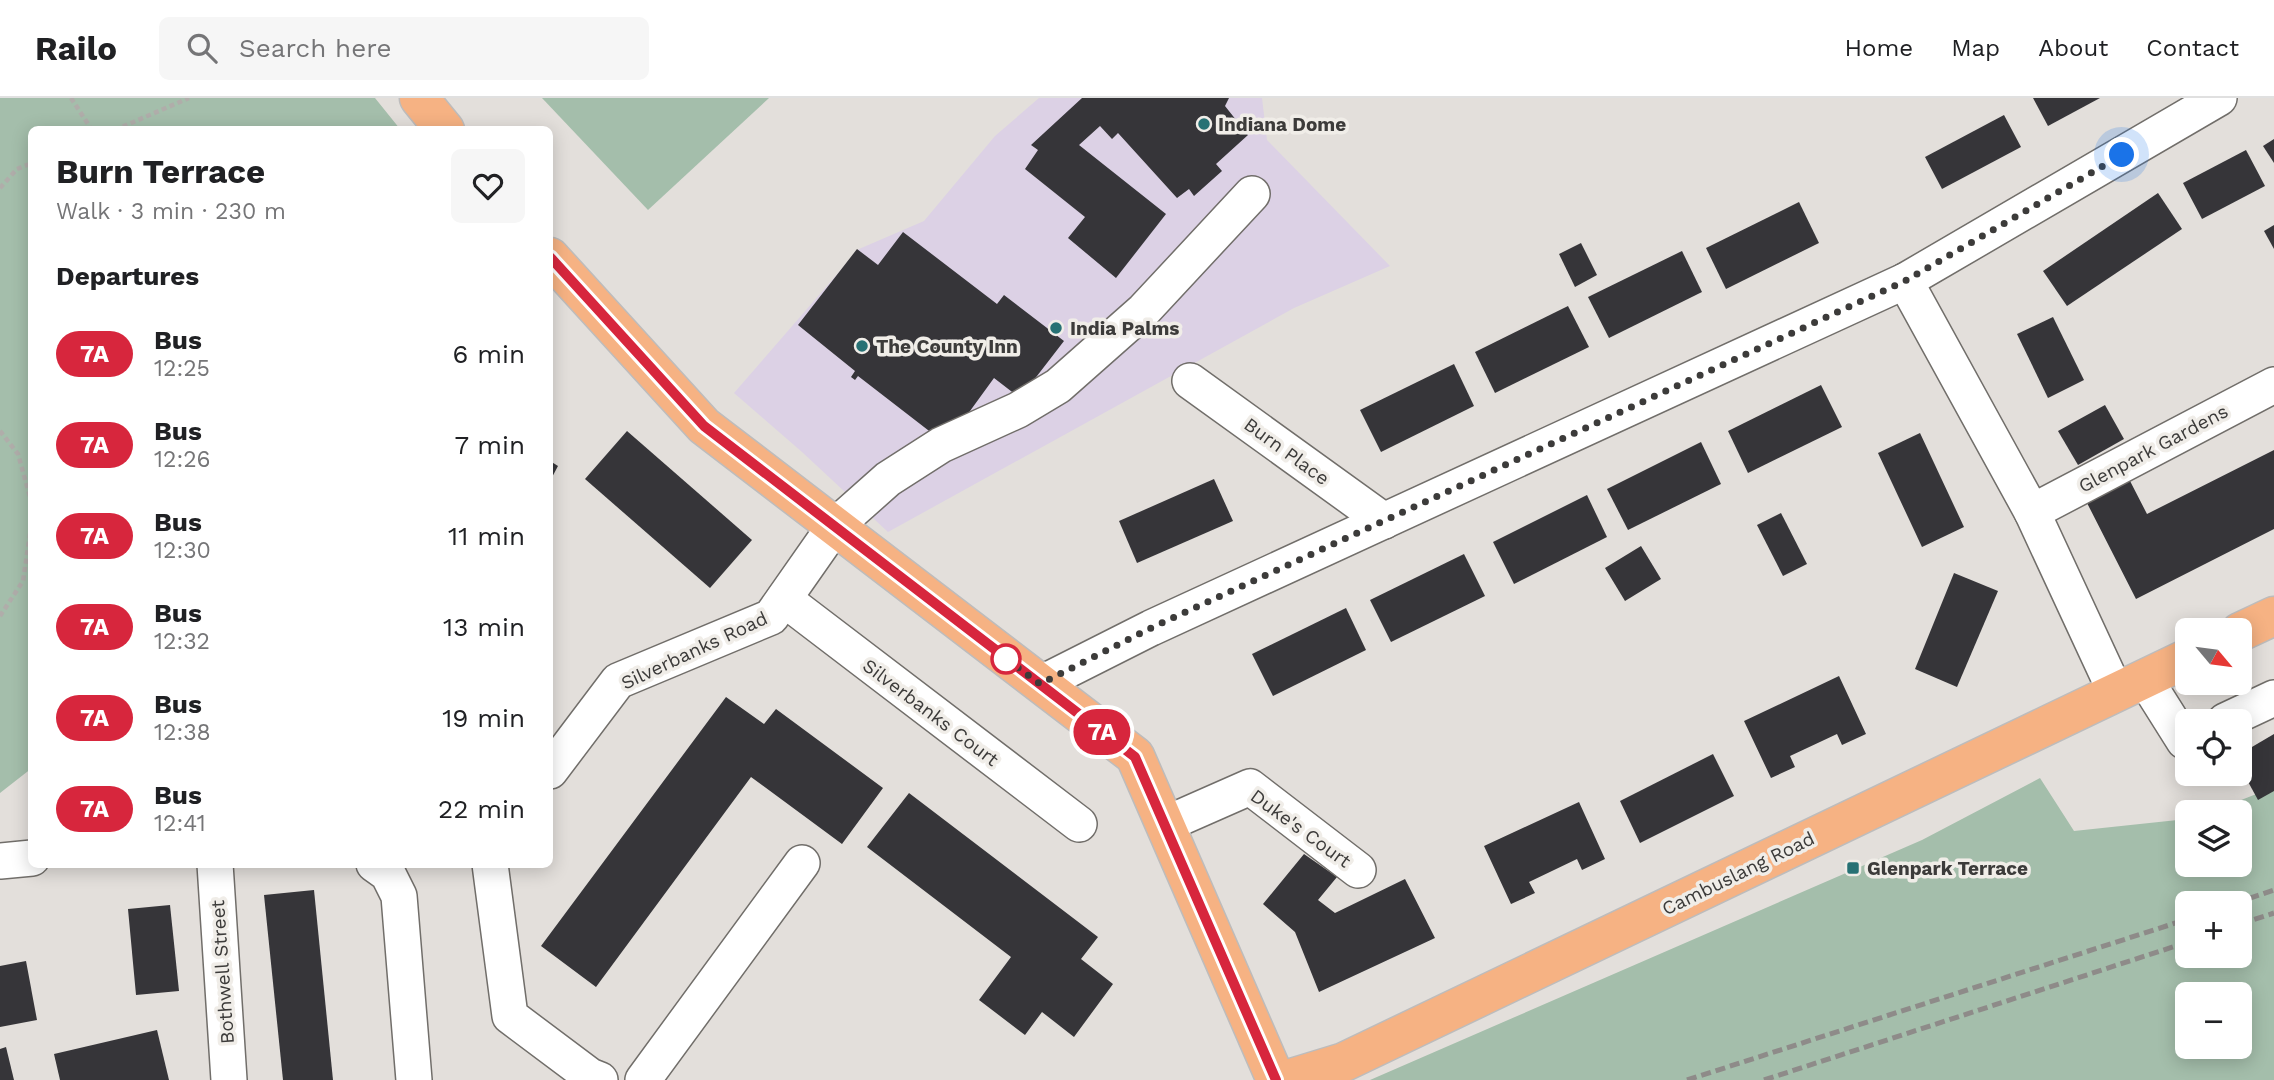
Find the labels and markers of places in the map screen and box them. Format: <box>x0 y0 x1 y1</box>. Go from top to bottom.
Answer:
place label: Indiana Dome <box>1218 113 1346 136</box>
marker: Indiana Dome <box>1196 116 1212 132</box>
place label: India Palms <box>1070 317 1179 340</box>
marker: India Palms <box>1048 320 1064 336</box>
place label: The County Inn <box>876 335 1018 358</box>
marker: The County Inn <box>854 338 870 354</box>
unlabelled marker <box>991 644 1021 674</box>
place label: Glenpark Terrace <box>1867 857 2028 880</box>
marker: Glenpark Terrace <box>1845 860 1861 876</box>

